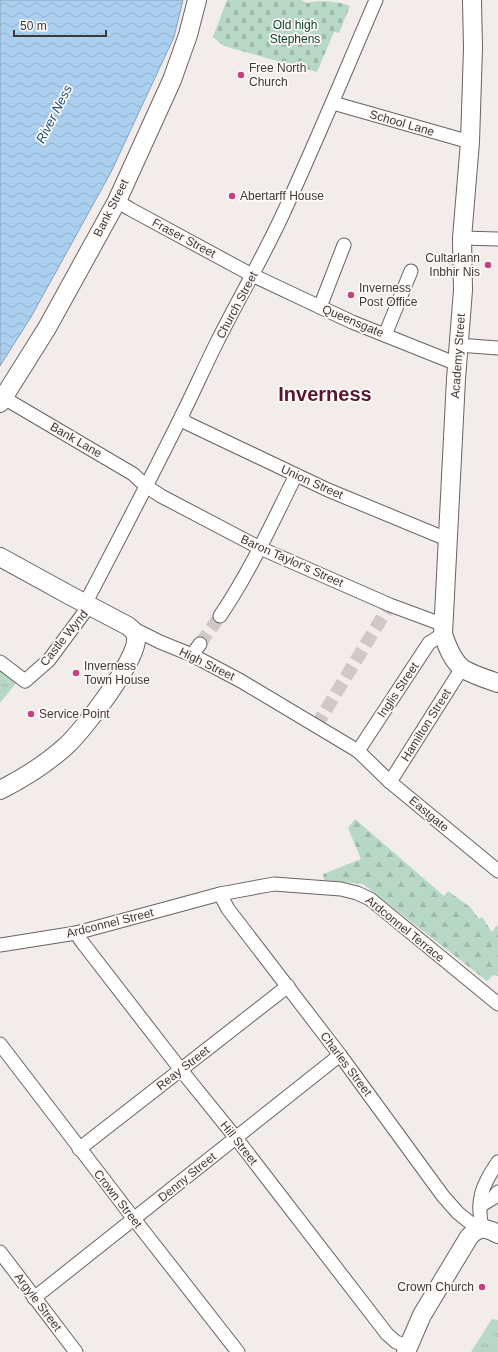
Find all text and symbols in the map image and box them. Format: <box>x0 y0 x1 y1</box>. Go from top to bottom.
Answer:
scale bar <box>14 12 106 38</box>
park label: Old high Stephens <box>270 18 320 46</box>
text: 50 m <box>20 19 47 33</box>
place label: Free North Church <box>249 61 306 89</box>
marker: Free North Church <box>236 70 246 80</box>
water label: River Ness <box>33 82 75 146</box>
street label: School Lane <box>368 107 436 139</box>
street label: Bank Street <box>91 176 132 239</box>
place label: Abertarff House <box>240 189 324 203</box>
marker: Abertarff House <box>227 191 237 201</box>
street label: Fraser Street <box>150 215 219 261</box>
place label: Cultarlann Inbhir Nis <box>425 251 480 279</box>
marker: Cultarlann Inbhir Nis <box>483 260 493 270</box>
street label: Church Street <box>213 268 261 341</box>
place label: Inverness Post Office <box>359 281 418 309</box>
marker: Inverness Post Office <box>346 290 356 300</box>
street label: Queensgate <box>320 302 386 340</box>
street label: Academy Street <box>448 312 468 399</box>
district label: Inverness <box>278 383 372 405</box>
street label: Bank Lane <box>48 420 105 461</box>
street label: Union Street <box>279 462 346 502</box>
street label: Baron Taylor's Street <box>239 532 346 590</box>
street label: Castle Wynd <box>37 607 91 669</box>
street label: High Street <box>177 645 238 684</box>
place label: Inverness Town House <box>84 659 150 687</box>
street label: Inglis Street <box>374 659 422 720</box>
marker: Inverness Town House <box>71 668 81 678</box>
street label: Hamilton Street <box>398 686 454 764</box>
place label: Service Point <box>39 707 110 721</box>
marker: Service Point <box>26 709 36 719</box>
street label: Eastgate <box>406 793 452 835</box>
street label: Ardconnel Terrace <box>363 893 447 965</box>
street label: Ardconnel Street <box>65 905 156 941</box>
street label: Charles Street <box>317 1029 375 1099</box>
street label: Reay Street <box>154 1043 213 1093</box>
street label: Hill Street <box>217 1118 261 1168</box>
street label: Denny Street <box>155 1149 219 1204</box>
street label: Crown Street <box>91 1167 145 1231</box>
street label: Argyle Street <box>12 1270 65 1334</box>
place label: Crown Church <box>397 1280 474 1294</box>
marker: Crown Church <box>477 1282 487 1292</box>

